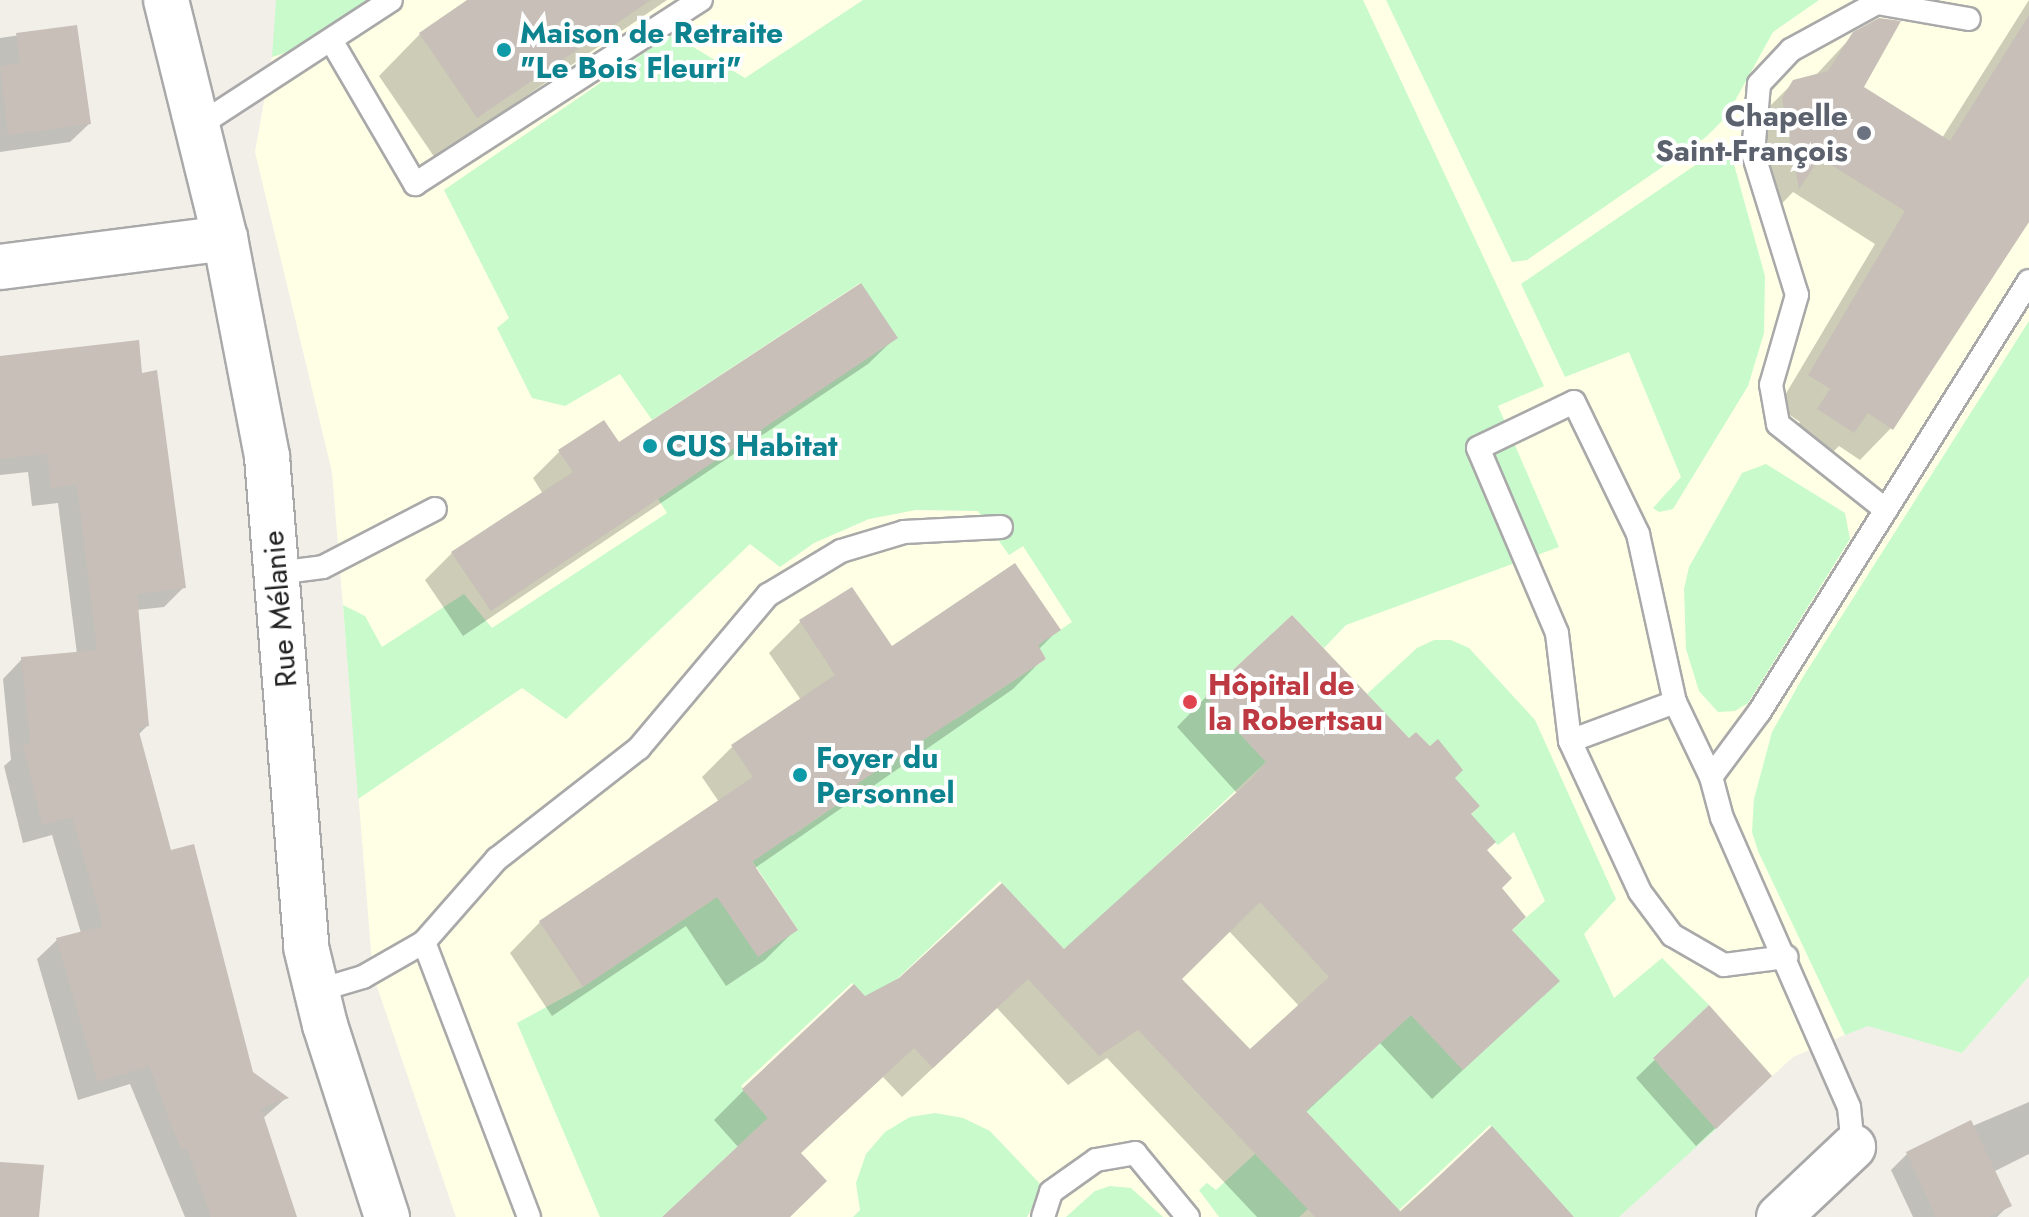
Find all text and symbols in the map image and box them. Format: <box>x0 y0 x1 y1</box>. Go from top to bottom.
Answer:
place label: Maison de Retraite "Le Bois Fleuri" <box>520 15 783 86</box>
marker: Maison de Retraite "Le Bois Fleuri" <box>495 41 513 59</box>
place label: Chapelle Saint-François <box>1655 98 1848 168</box>
marker: Chapelle Saint-François <box>1855 124 1873 142</box>
place label: CUS Habitat <box>666 428 838 464</box>
marker: CUS Habitat <box>641 437 659 455</box>
street label: Rue Mélanie <box>255 529 305 689</box>
place label: Hôpital de la Robertsau <box>1208 667 1383 738</box>
marker: Hôpital de la Robertsau <box>1179 691 1201 713</box>
place label: Foyer du Personnel <box>816 740 954 810</box>
marker: Foyer du Personnel <box>791 766 809 784</box>

